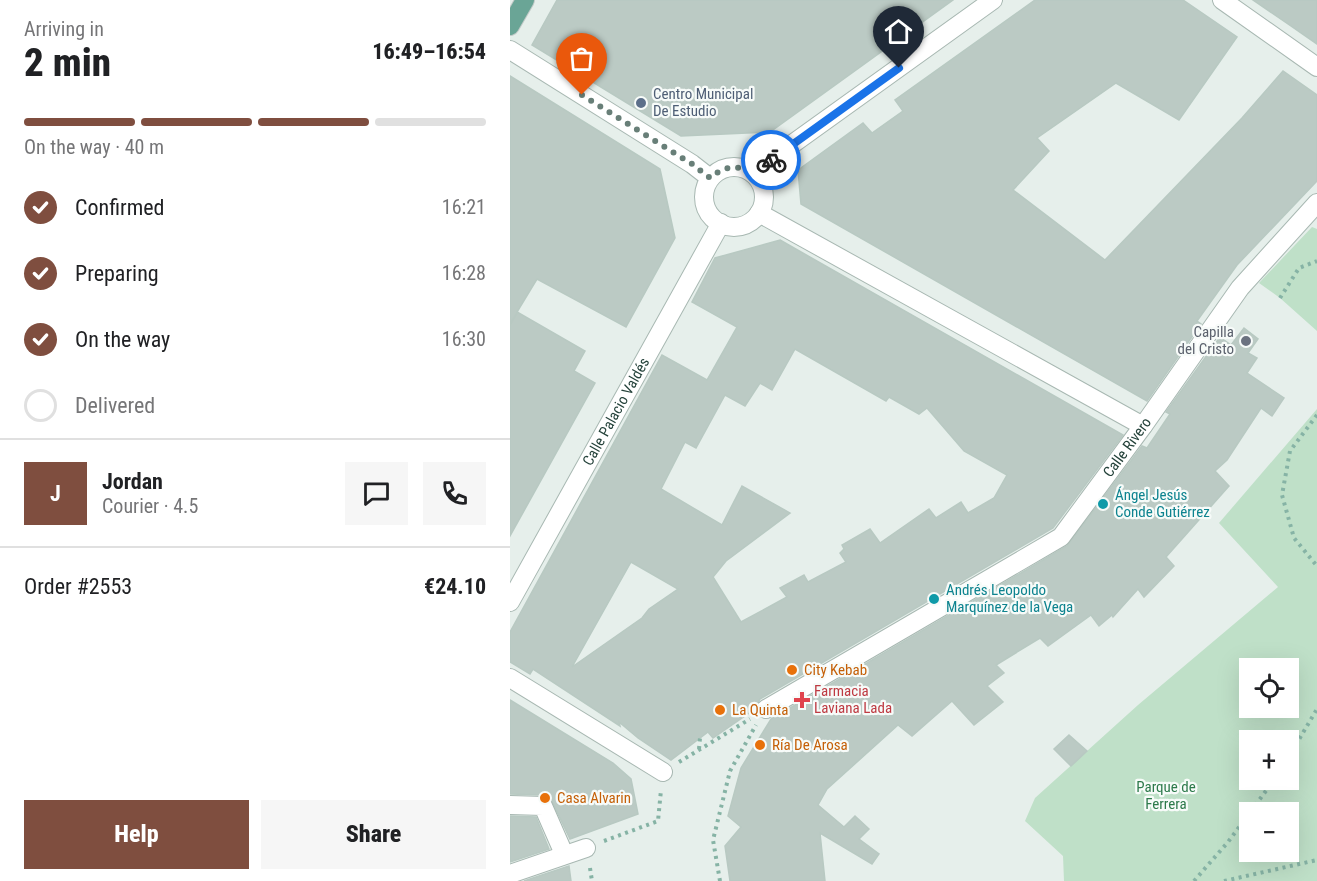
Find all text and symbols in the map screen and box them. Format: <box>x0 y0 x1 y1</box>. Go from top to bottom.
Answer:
pin <box>873 6 924 68</box>
icon: home <box>882 15 915 48</box>
text: Arriving in <box>24 17 104 41</box>
pin <box>556 33 607 95</box>
text: 16:49–16:54 <box>372 39 486 64</box>
text: 2 min <box>24 40 111 86</box>
icon: bag <box>565 42 598 75</box>
place label: Centro Municipal De Estudio <box>653 85 753 120</box>
marker: Centro Municipal De Estudio <box>634 96 648 110</box>
courier <box>741 130 801 190</box>
text: On the way · 40 m <box>24 135 164 159</box>
icon: bike <box>755 144 788 177</box>
icon: check <box>24 191 57 224</box>
text: Confirmed <box>75 195 164 220</box>
text: 16:21 <box>442 195 486 219</box>
icon: check <box>24 257 57 290</box>
text: Preparing <box>75 261 159 286</box>
text: 16:28 <box>442 261 486 285</box>
icon: check <box>24 323 57 356</box>
place label: Capilla del Cristo <box>1177 323 1234 358</box>
text: On the way <box>75 327 170 352</box>
text: 16:30 <box>442 327 486 351</box>
marker: Capilla del Cristo <box>1239 334 1253 348</box>
street label: Calle Palacio Valdés <box>579 354 653 469</box>
text: Delivered <box>75 393 155 418</box>
street label: Calle Rivero <box>1099 414 1155 481</box>
button: chat <box>345 462 408 525</box>
button: phone <box>423 462 486 525</box>
text: Jordan <box>102 469 163 494</box>
text: J <box>50 481 61 506</box>
place label: Ángel Jesús Conde Gutiérrez <box>1115 486 1210 521</box>
text: Courier · 4.5 <box>102 494 198 518</box>
marker: Ángel Jesús Conde Gutiérrez <box>1096 497 1110 511</box>
text: Order #2553 <box>24 574 132 599</box>
text: €24.10 <box>424 574 486 599</box>
place label: Andrés Leopoldo Marquínez de la Vega <box>946 581 1073 616</box>
marker: Andrés Leopoldo Marquínez de la Vega <box>927 592 941 606</box>
map controls <box>1239 658 1299 862</box>
button: locate <box>1239 658 1299 718</box>
place label: City Kebab <box>804 661 867 679</box>
marker: City Kebab <box>785 663 799 677</box>
place label: Farmacia Laviana Lada <box>814 682 892 717</box>
marker: Farmacia Laviana Lada <box>795 693 809 707</box>
place label: La Quinta <box>732 701 788 719</box>
marker: La Quinta <box>713 703 727 717</box>
button: + <box>1239 730 1299 790</box>
place label: Ría De Arosa <box>772 736 848 754</box>
marker: Ría De Arosa <box>753 738 767 752</box>
park label: Parque de Ferrera <box>1136 778 1196 813</box>
place label: Casa Alvarin <box>557 789 631 807</box>
marker: Casa Alvarin <box>538 791 552 805</box>
button: Help <box>24 800 249 869</box>
button: Share <box>261 800 486 869</box>
button: − <box>1239 802 1299 862</box>

